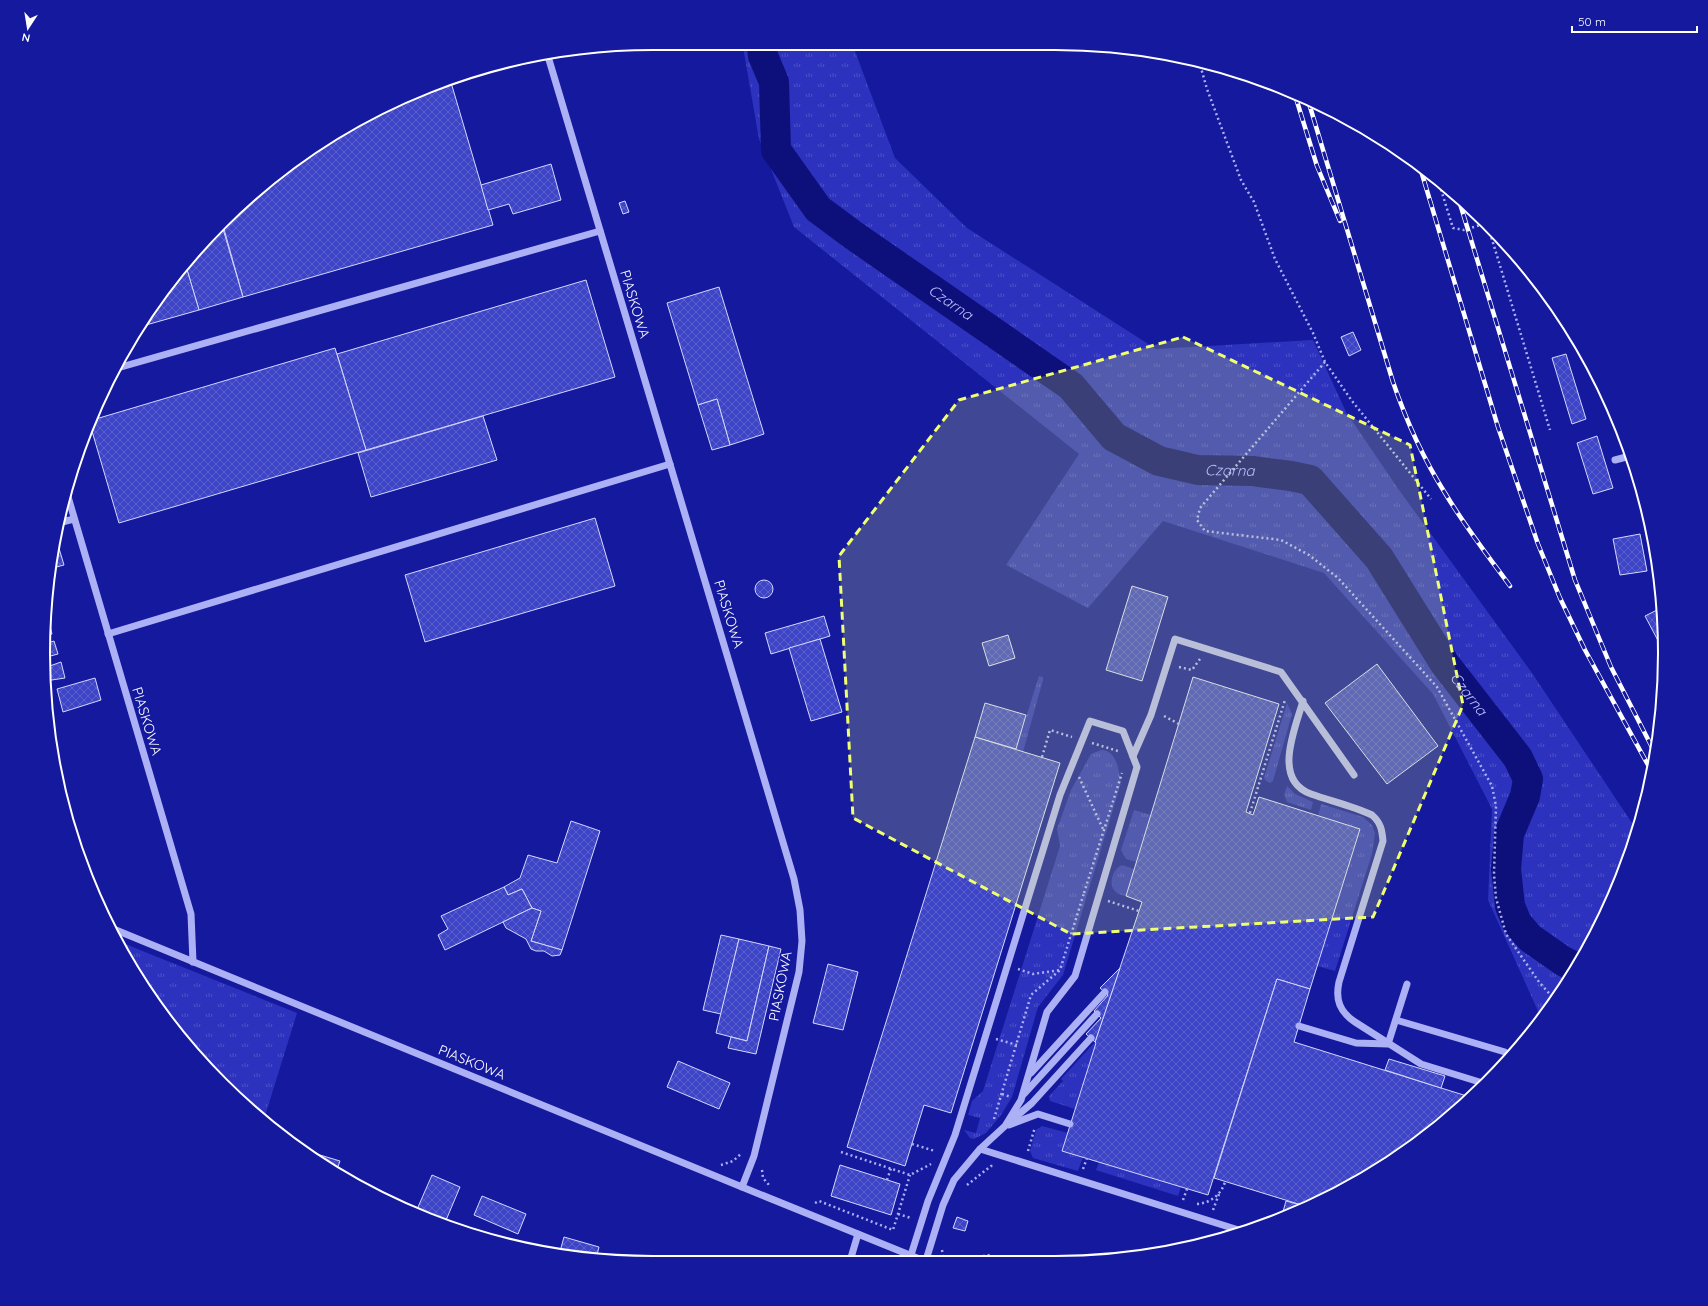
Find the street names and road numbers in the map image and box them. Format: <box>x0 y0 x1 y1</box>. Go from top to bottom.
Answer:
street label: PIASKOWA <box>616 268 654 340</box>
street label: PIASKOWA <box>710 578 748 650</box>
street label: PIASKOWA <box>128 685 166 757</box>
street label: PIASKOWA <box>764 950 796 1022</box>
street label: PIASKOWA <box>436 1040 508 1084</box>

